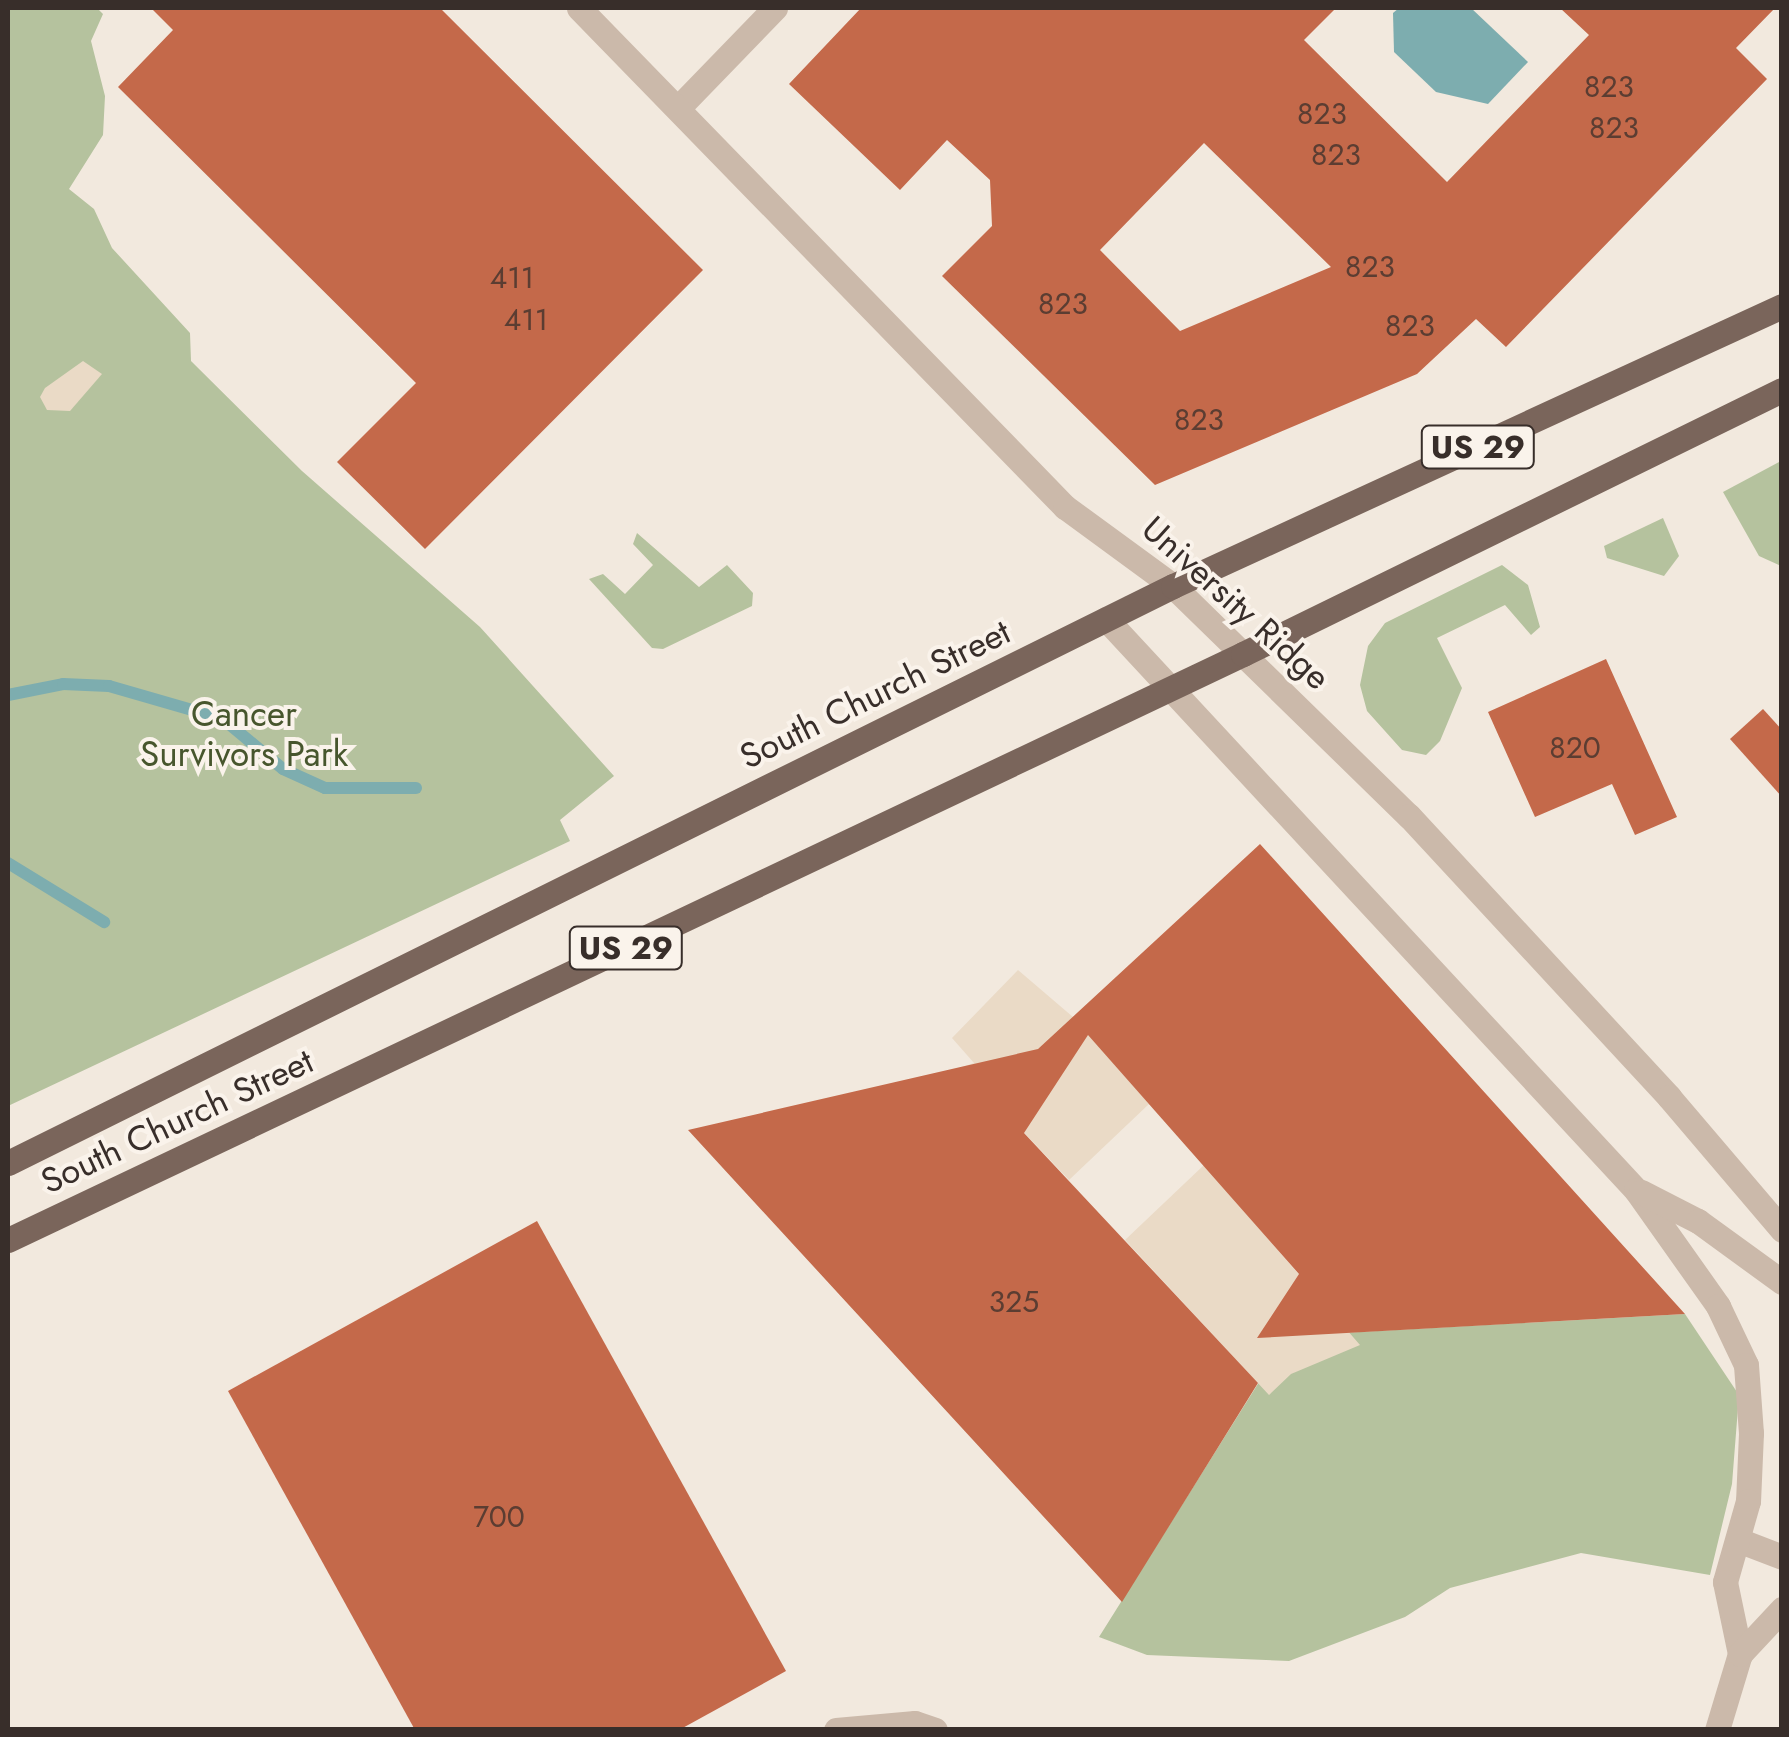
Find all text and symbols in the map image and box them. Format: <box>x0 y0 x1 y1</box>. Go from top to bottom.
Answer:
house number: 823 <box>1584 69 1634 105</box>
house number: 823 <box>1297 96 1347 132</box>
house number: 823 <box>1589 110 1639 146</box>
house number: 823 <box>1311 137 1361 173</box>
house number: 823 <box>1345 249 1395 285</box>
house number: 411 <box>490 260 534 296</box>
house number: 823 <box>1038 286 1088 322</box>
house number: 411 <box>504 302 548 338</box>
house number: 823 <box>1385 308 1435 344</box>
house number: 823 <box>1174 402 1224 438</box>
road number: US 29 <box>1420 420 1536 474</box>
street label: University Ridge <box>1133 508 1339 698</box>
street label: South Church Street <box>733 610 1017 778</box>
park label: Cancer Survivors Park <box>140 693 348 775</box>
house number: 820 <box>1549 730 1601 766</box>
road number: US 29 <box>568 921 684 975</box>
street label: South Church Street <box>34 1040 320 1202</box>
house number: 325 <box>989 1284 1039 1320</box>
house number: 700 <box>473 1499 525 1535</box>

